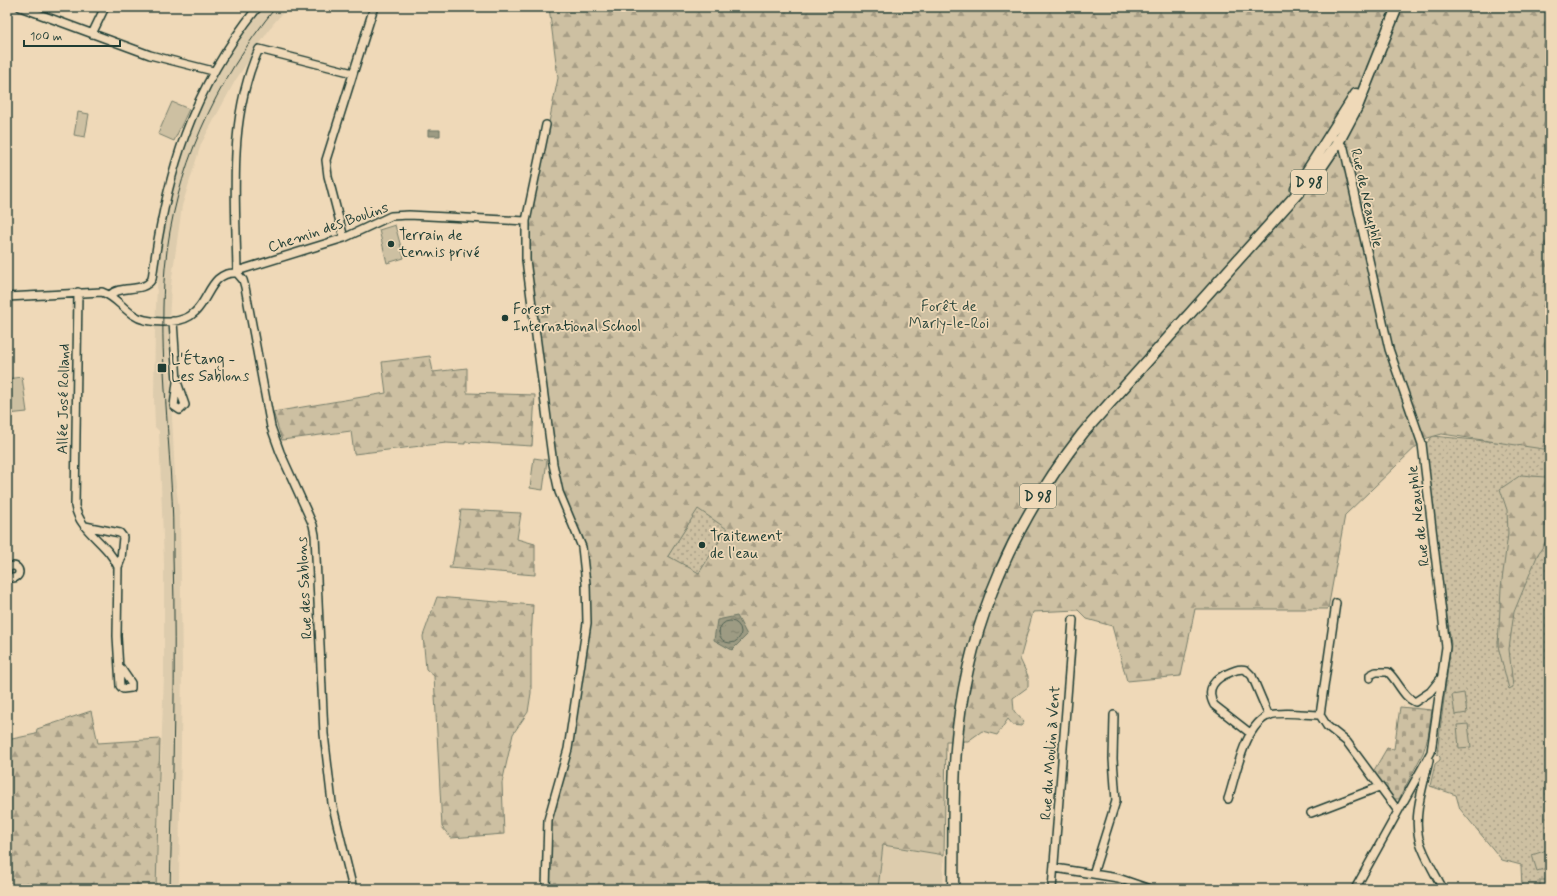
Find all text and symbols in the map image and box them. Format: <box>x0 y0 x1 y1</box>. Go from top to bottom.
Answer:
scale bar <box>24 22 120 48</box>
text: 100 m <box>30 29 62 45</box>
street label: Rue de Neauphle <box>1345 147 1387 250</box>
road number: D 98 <box>1291 170 1327 194</box>
street label: Chemin des Boulins <box>265 198 392 258</box>
place label: Terrain de tennis privé <box>398 226 480 263</box>
marker: Terrain de tennis privé <box>386 239 396 249</box>
park label: Forêt de Marly-le-Roi <box>909 297 989 334</box>
place label: Forest International School <box>513 300 641 337</box>
marker: Forest International School <box>500 313 510 323</box>
street label: Allée José Rolland <box>53 343 75 455</box>
place label: L'Étang - Les Sablons <box>171 349 250 387</box>
marker: L'Étang - Les Sablons <box>156 362 168 374</box>
street label: Rue de Neauphle <box>1403 464 1435 567</box>
road number: D 98 <box>1020 484 1056 508</box>
place label: Traitement de l'eau <box>710 527 783 564</box>
street label: Rue des Sablons <box>292 536 318 640</box>
marker: Traitement de l'eau <box>697 540 707 550</box>
street label: Rue du Moulin à Vent <box>1036 685 1066 821</box>

